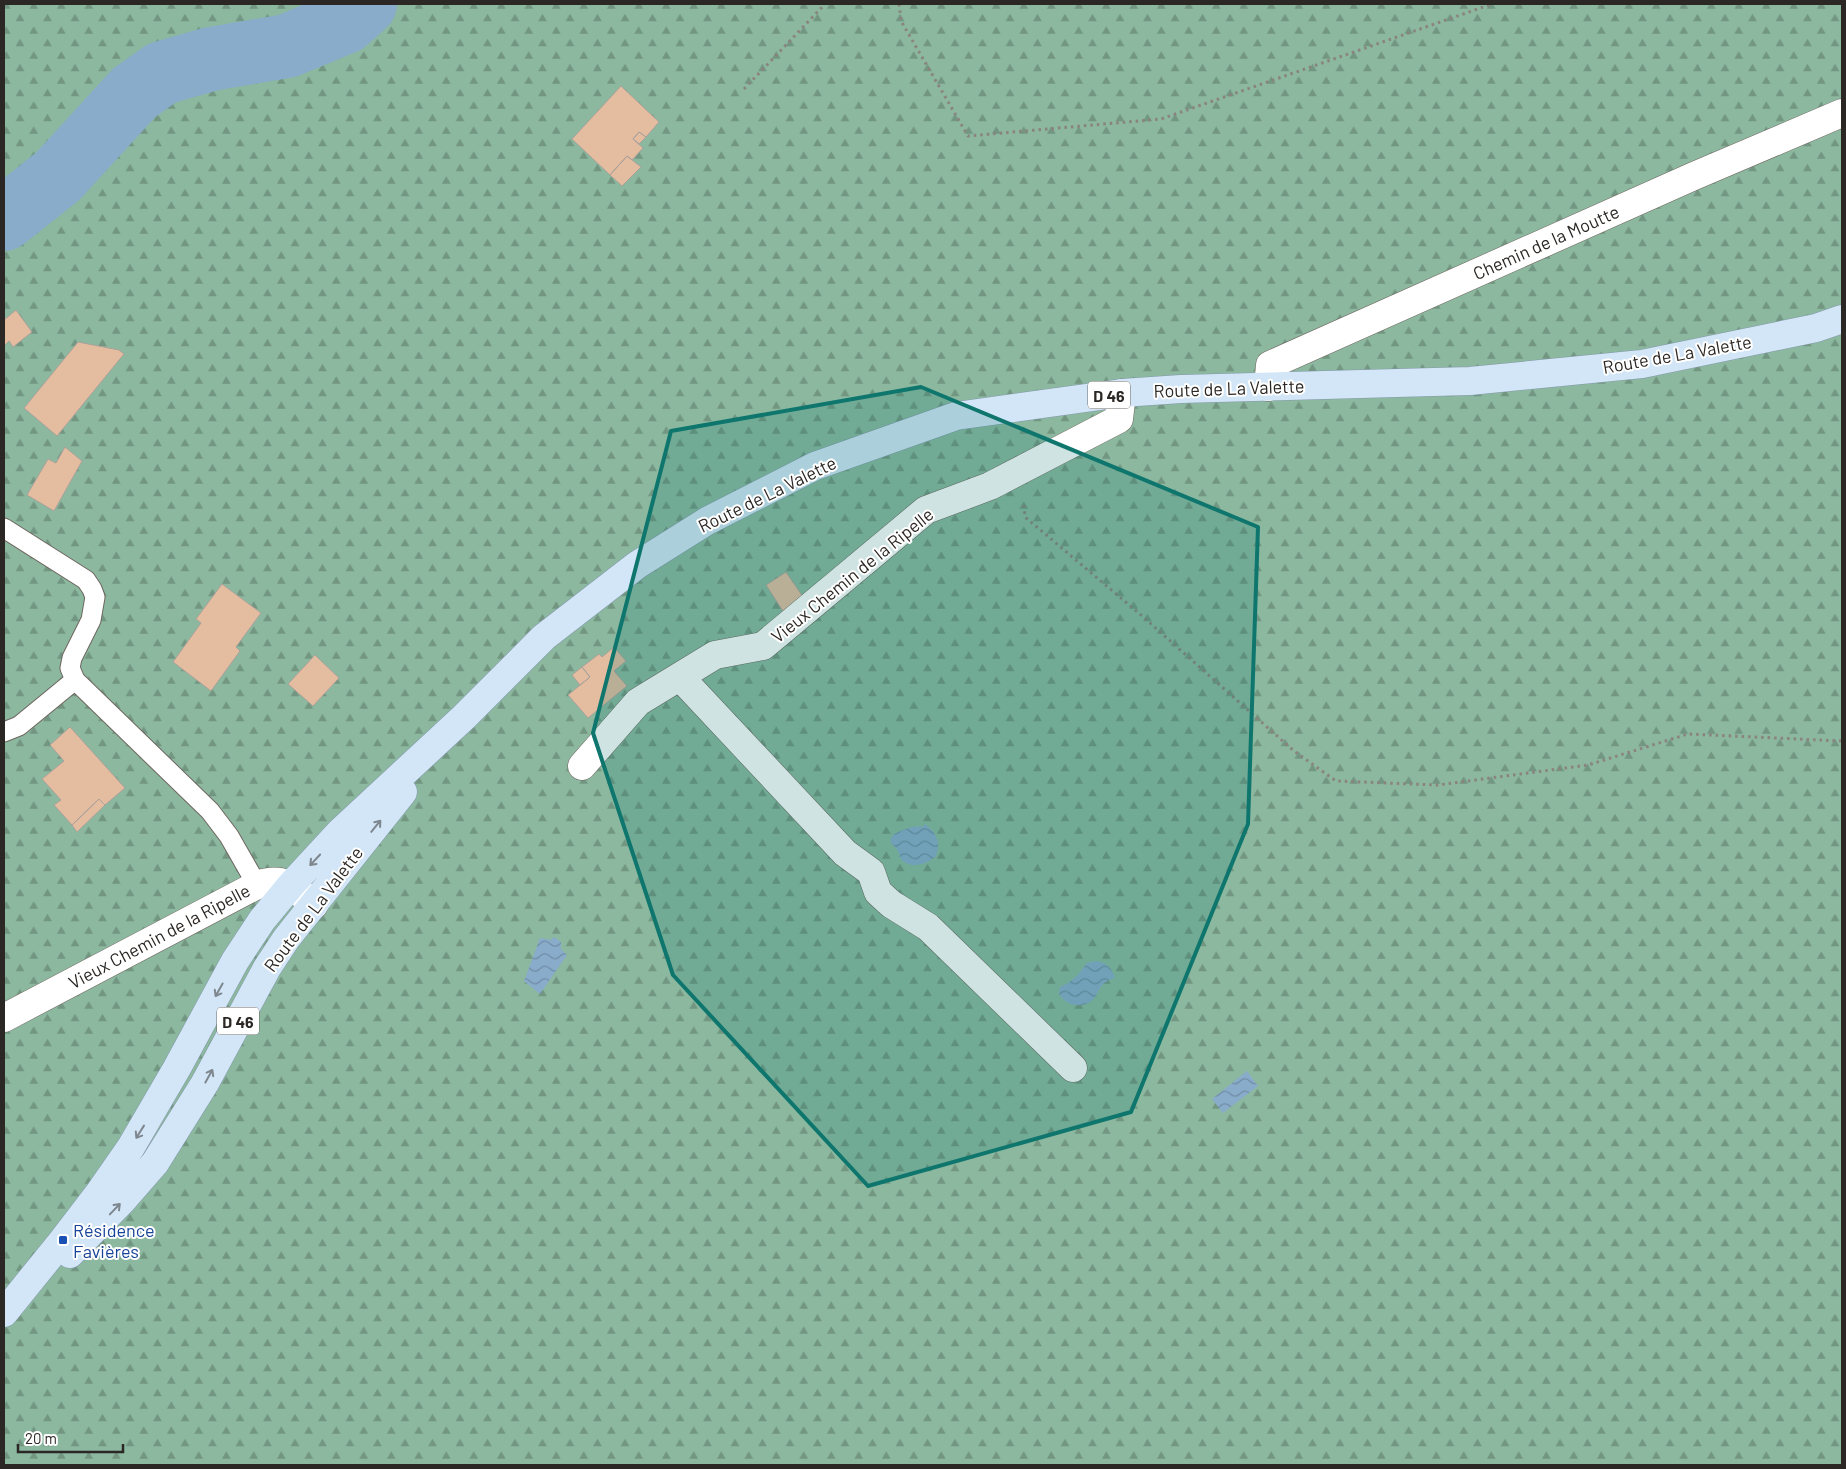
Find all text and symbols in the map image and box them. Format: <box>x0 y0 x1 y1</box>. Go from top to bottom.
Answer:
street label: Chemin de la Moutte <box>1470 200 1622 284</box>
street label: Route de La Valette <box>1601 330 1753 378</box>
street label: Route de La Valette <box>1153 374 1305 402</box>
road number: D 46 <box>1088 382 1130 408</box>
street label: Route de La Valette <box>694 451 840 537</box>
street label: Vieux Chemin de la Ripelle <box>766 503 938 647</box>
one-way arrow <box>371 820 382 833</box>
street label: Route de La Valette <box>259 842 367 976</box>
one-way arrow <box>309 853 321 866</box>
street label: Vieux Chemin de la Ripelle <box>65 879 253 993</box>
one-way arrow <box>214 983 224 997</box>
road number: D 46 <box>217 1008 259 1034</box>
one-way arrow <box>204 1070 214 1084</box>
one-way arrow <box>135 1125 145 1139</box>
one-way arrow <box>109 1202 121 1215</box>
place label: Résidence Favières <box>73 1219 155 1262</box>
marker: Résidence Favières <box>57 1234 69 1246</box>
scale bar <box>18 1422 122 1454</box>
text: 20 m <box>25 1429 57 1447</box>

